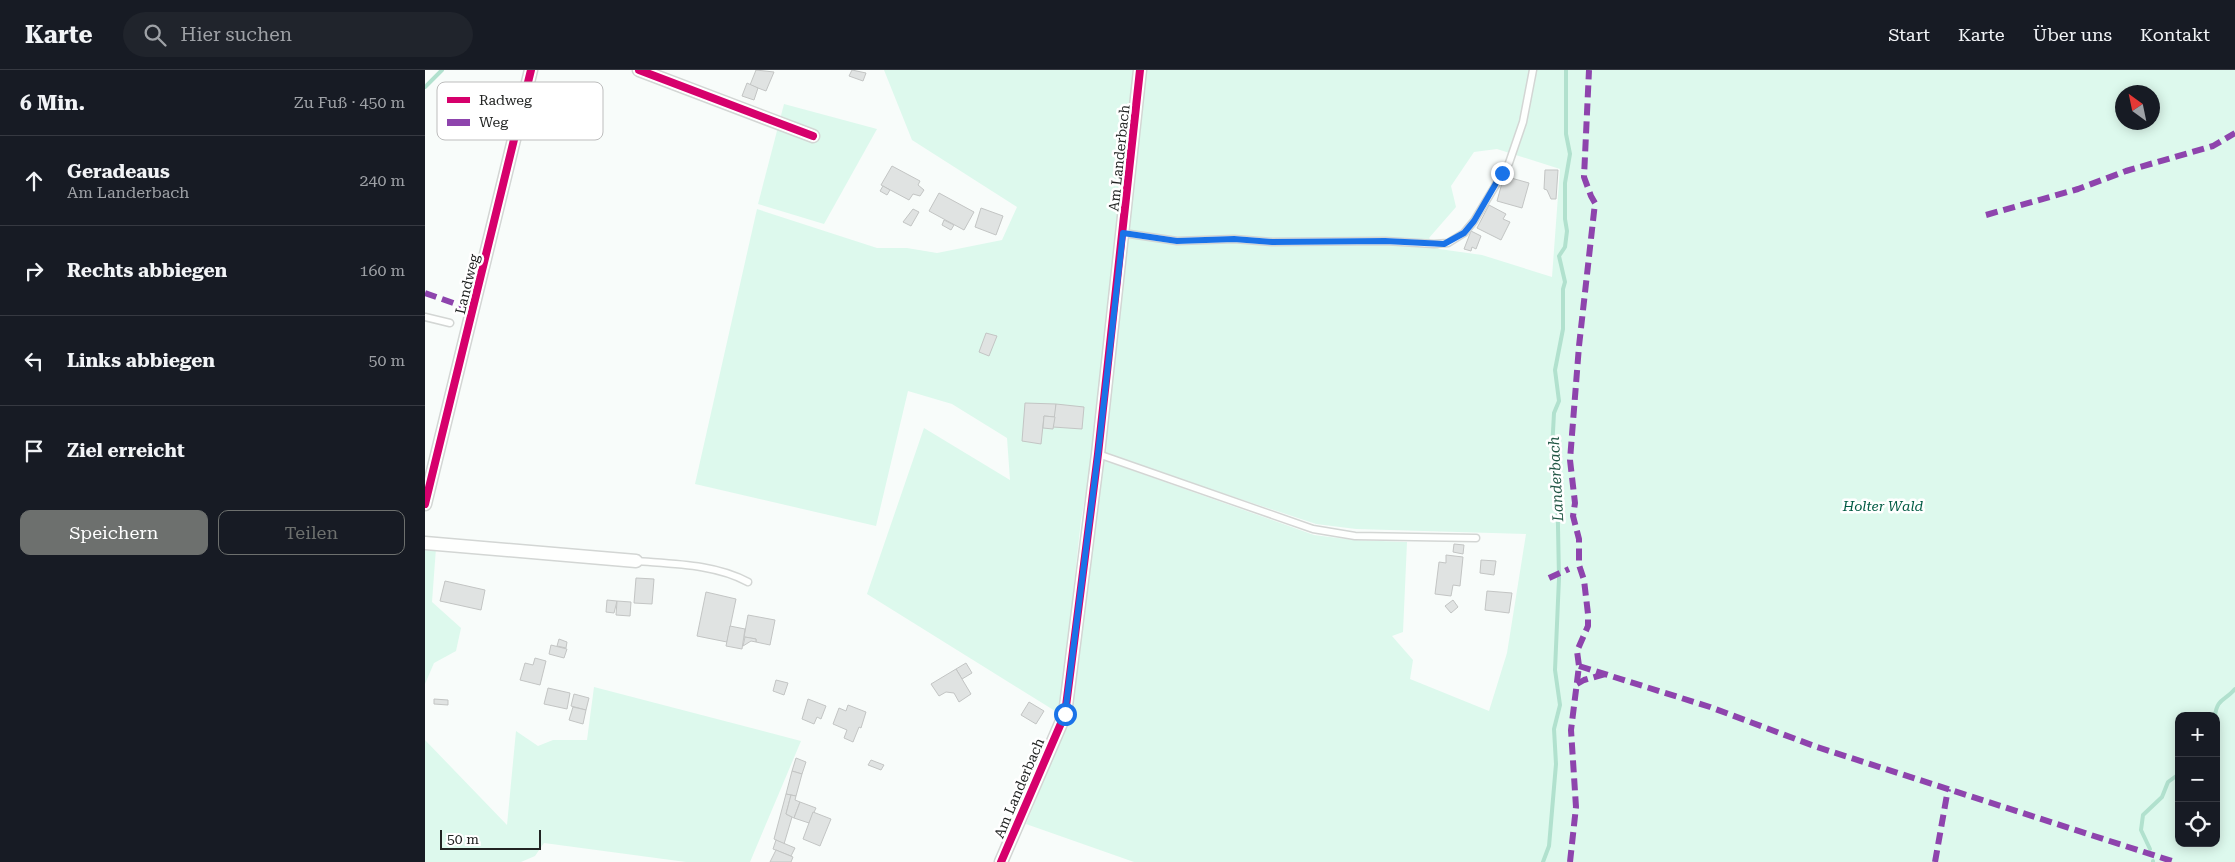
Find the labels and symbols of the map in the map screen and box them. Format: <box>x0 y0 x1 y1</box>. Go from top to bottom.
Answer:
legend <box>437 82 603 140</box>
north arrow <box>2115 85 2160 130</box>
text: Radweg <box>479 92 532 108</box>
street label: Am Landerbach <box>1105 104 1133 212</box>
text: Weg <box>479 114 508 130</box>
route end <box>1491 162 1514 185</box>
street label: Landweg <box>452 252 482 316</box>
water label: Landerbach <box>1545 436 1567 523</box>
park label: Holter Wald <box>1842 498 1924 514</box>
route start <box>1054 703 1077 726</box>
street label: Am Landerbach <box>991 736 1047 840</box>
scale bar <box>440 827 541 850</box>

